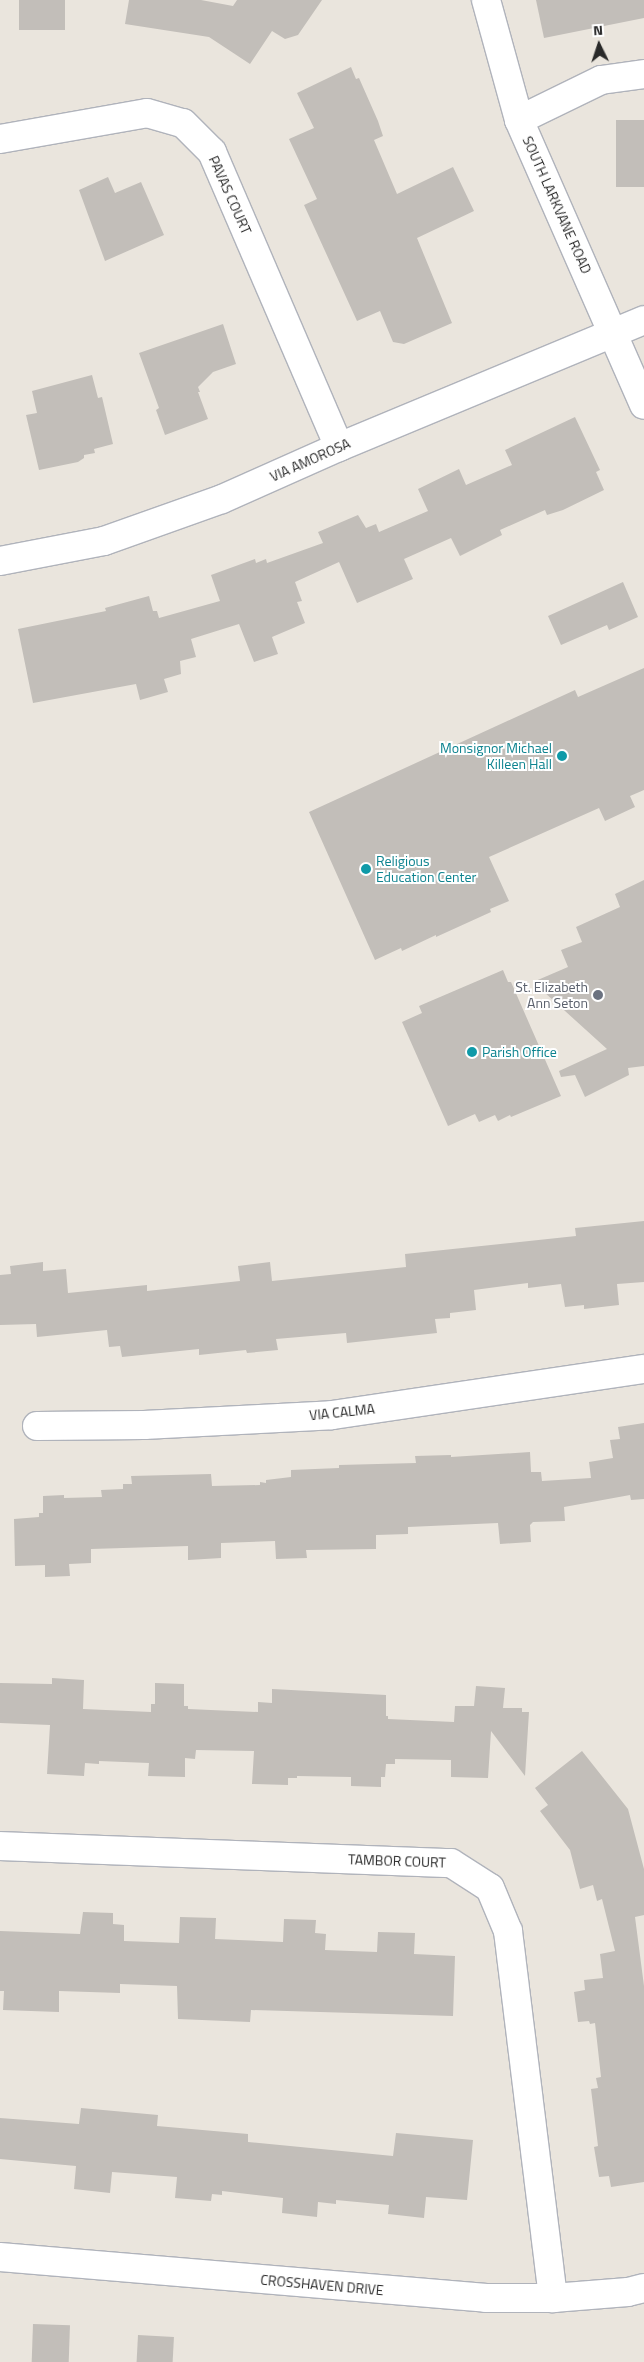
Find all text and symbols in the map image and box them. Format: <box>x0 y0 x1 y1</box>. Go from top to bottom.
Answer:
text: N <box>592 19 603 40</box>
north arrow <box>574 20 624 70</box>
street label: SOUTH LARKVANE ROAD <box>519 134 595 276</box>
street label: PAVAS COURT <box>205 153 255 237</box>
street label: VIA AMOROSA <box>267 435 353 485</box>
place label: Monsignor Michael Killeen Hall <box>440 740 552 772</box>
marker: Monsignor Michael Killeen Hall <box>556 750 568 762</box>
place label: Religious Education Center <box>376 853 476 886</box>
marker: Religious Education Center <box>360 863 372 875</box>
place label: St. Elizabeth Ann Seton <box>515 979 588 1012</box>
marker: St. Elizabeth Ann Seton <box>592 989 604 1001</box>
place label: Parish Office <box>482 1044 557 1060</box>
marker: Parish Office <box>466 1046 478 1058</box>
street label: VIA CALMA <box>308 1400 376 1424</box>
street label: TAMBOR COURT <box>348 1851 446 1871</box>
street label: CROSSHAVEN DRIVE <box>260 2271 384 2299</box>

